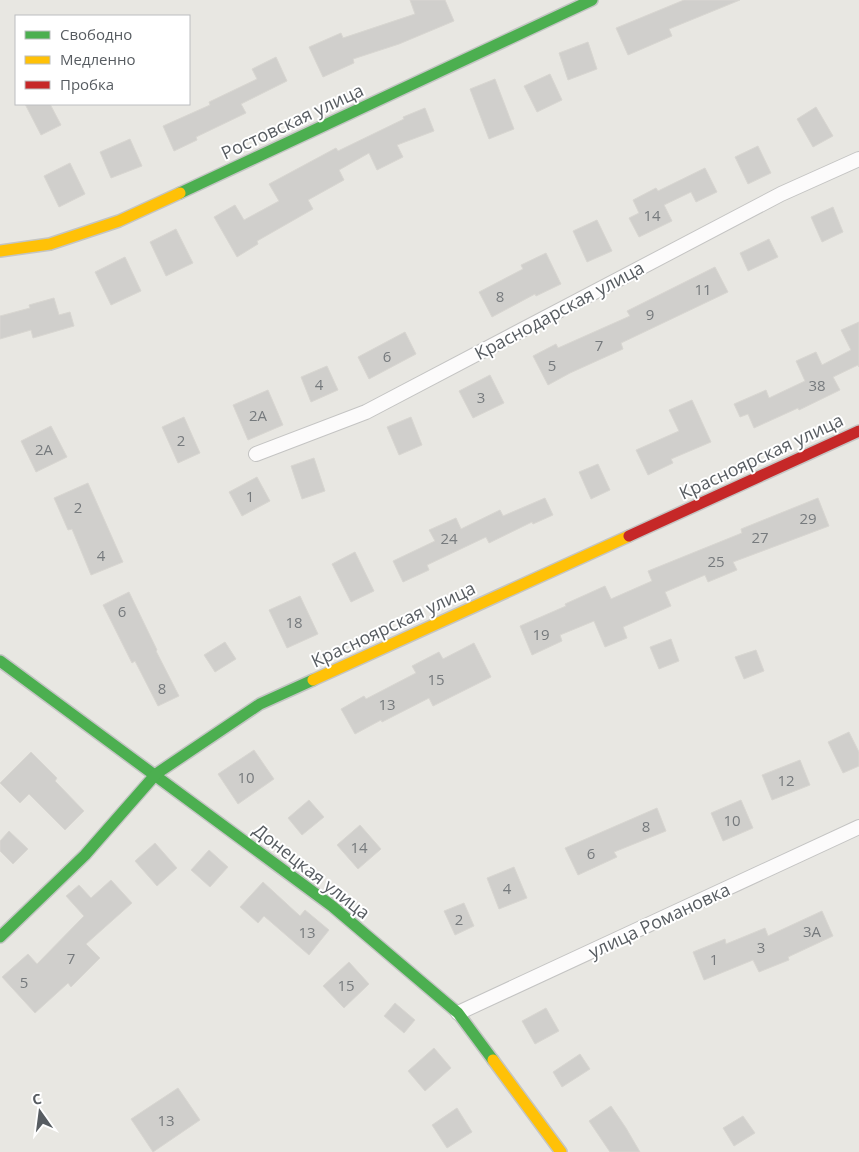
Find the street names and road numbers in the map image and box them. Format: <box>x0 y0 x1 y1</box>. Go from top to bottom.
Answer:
street label: Ростовская улица <box>217 77 367 165</box>
street label: Краснодарская улица <box>470 255 648 365</box>
street label: Красноярская улица <box>675 407 847 505</box>
street label: Красноярская улица <box>307 575 479 673</box>
street label: Донецкая улица <box>249 818 375 924</box>
street label: улица Романовка <box>584 877 734 963</box>

